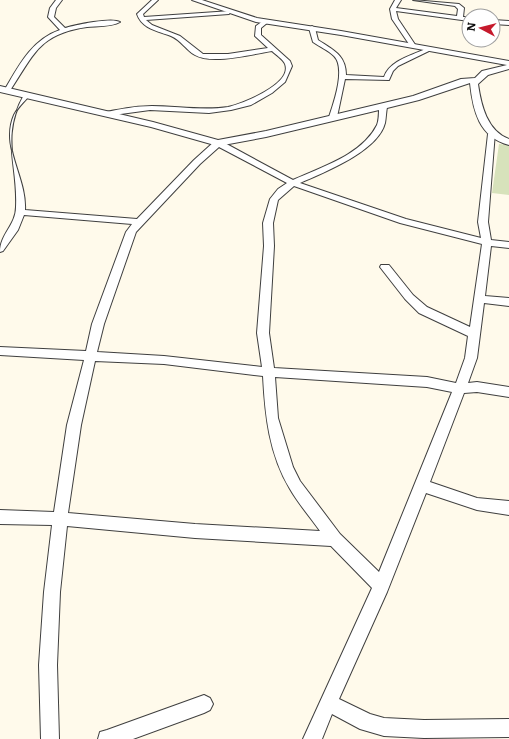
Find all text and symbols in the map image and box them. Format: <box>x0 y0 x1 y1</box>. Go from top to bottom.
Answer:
north arrow <box>461 8 501 48</box>
text: N <box>462 21 479 32</box>

